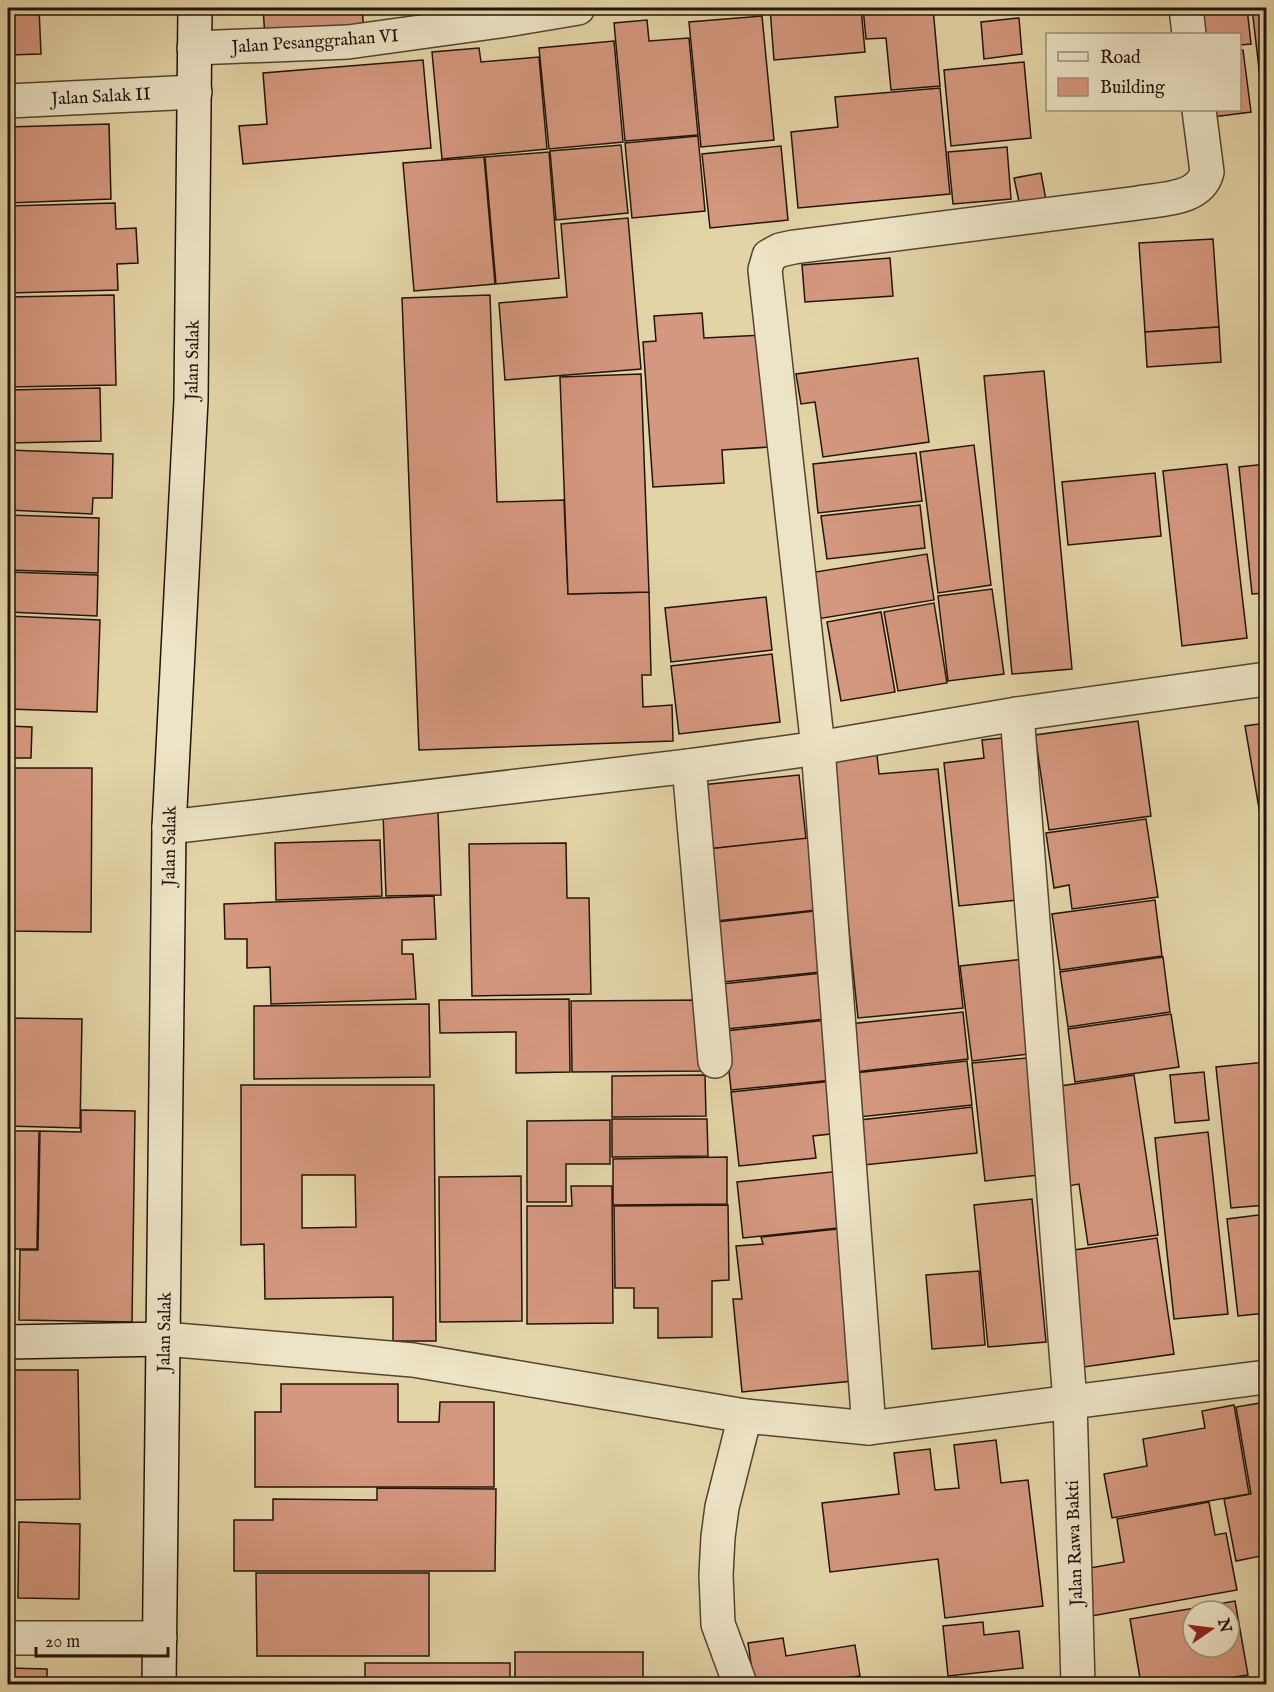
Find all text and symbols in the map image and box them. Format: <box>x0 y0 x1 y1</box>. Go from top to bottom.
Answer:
street label: Jalan Pesanggrahan VI <box>229 25 400 60</box>
legend <box>1046 33 1241 111</box>
text: Road <box>1100 47 1141 70</box>
text: Building <box>1100 77 1165 100</box>
street label: Jalan Salak II <box>49 83 152 112</box>
street label: Jalan Salak <box>181 319 206 402</box>
street label: Jalan Salak <box>158 805 183 888</box>
street label: Jalan Salak <box>153 1291 178 1374</box>
street label: Jalan Rawa Bakti <box>1062 1479 1089 1608</box>
north arrow <box>1181 1599 1241 1659</box>
text: N <box>1212 1616 1235 1635</box>
scale bar <box>36 1620 168 1658</box>
text: 20 m <box>45 1631 80 1654</box>

